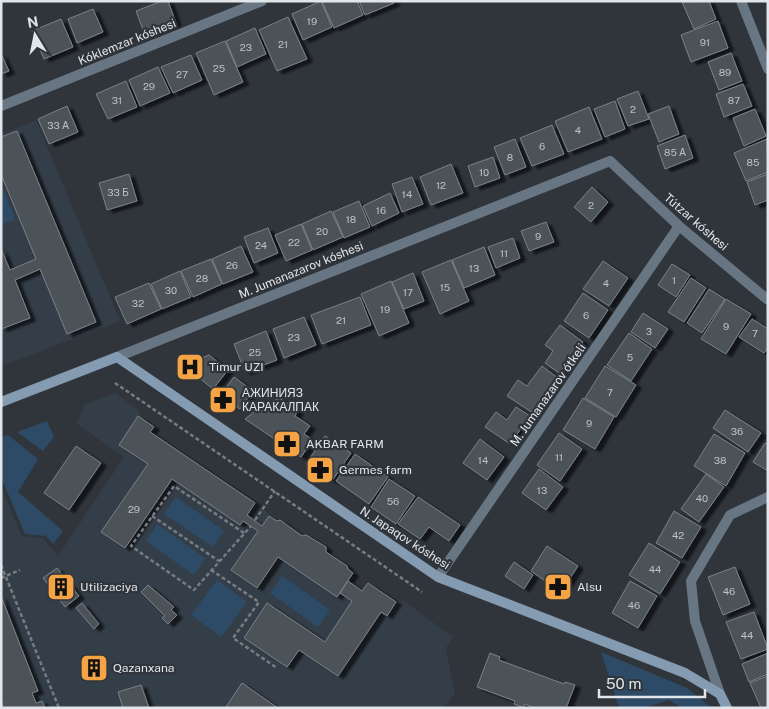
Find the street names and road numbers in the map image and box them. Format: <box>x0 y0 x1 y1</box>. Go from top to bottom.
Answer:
street label: Kóklemzar kóshesi <box>76 16 178 68</box>
street label: Tútzar kóshesi <box>661 190 731 254</box>
street label: M. Jumanazarov kóshesi <box>237 239 365 301</box>
street label: M. Jumanazarov ótkeli <box>507 341 589 449</box>
street label: N. Japaqov kóshesi <box>357 504 453 572</box>

